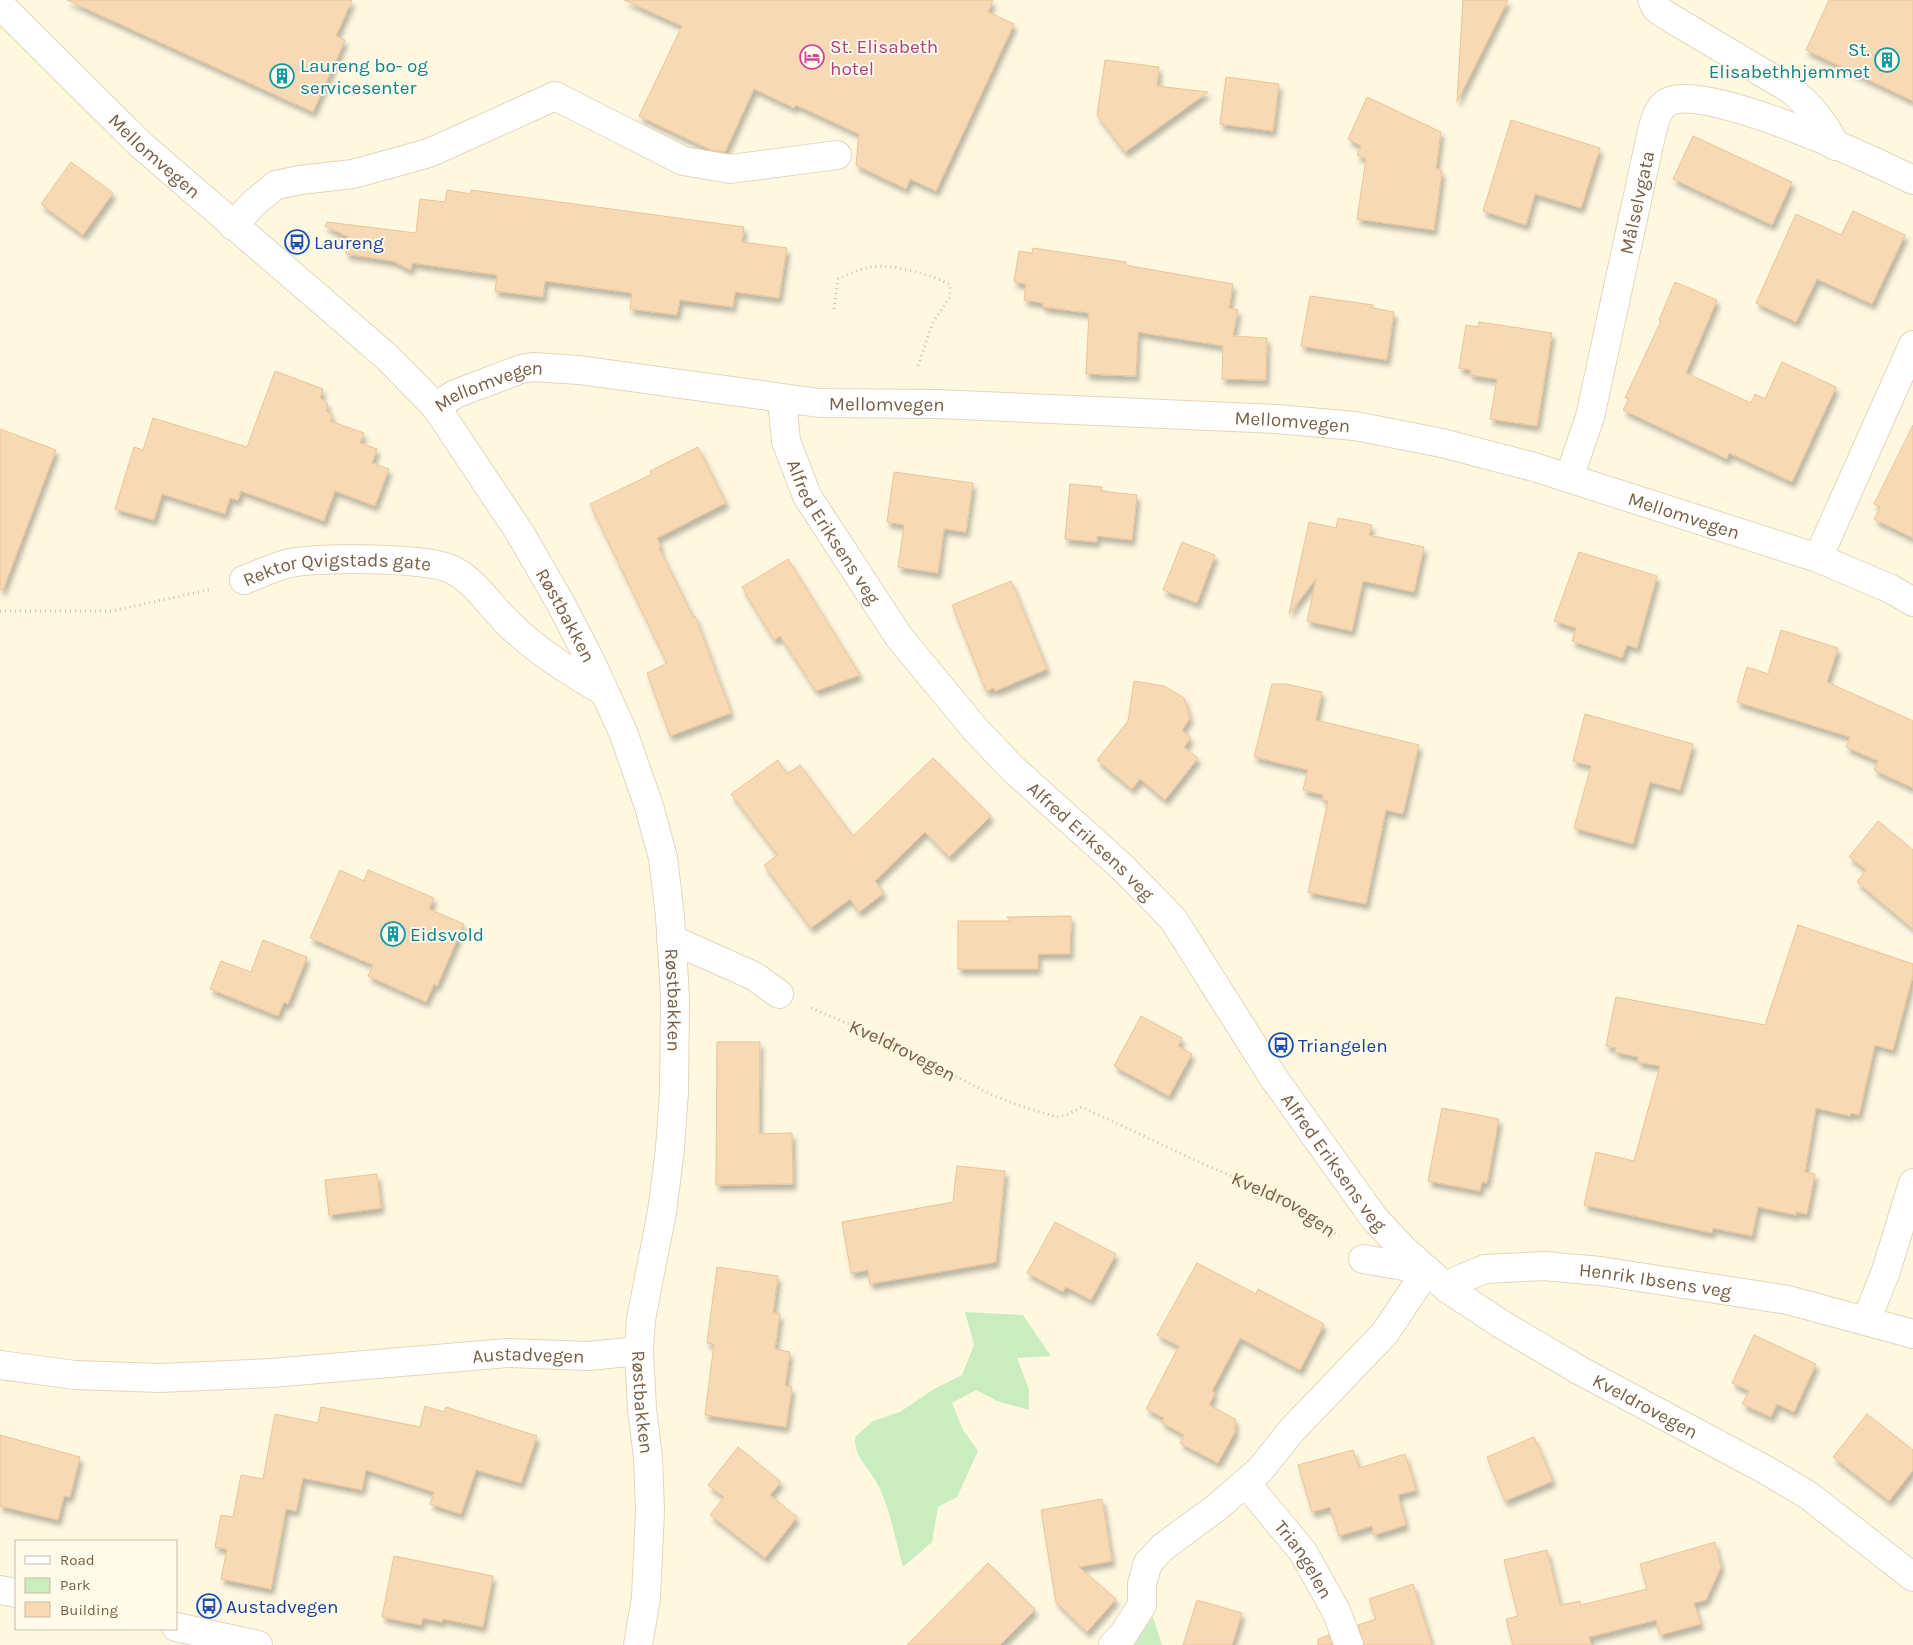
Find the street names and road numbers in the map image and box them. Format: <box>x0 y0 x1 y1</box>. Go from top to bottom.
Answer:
street label: Mellomvegen <box>104 109 205 203</box>
street label: Målselvgata <box>1616 149 1659 256</box>
street label: Mellomvegen <box>430 357 544 417</box>
street label: Mellomvegen <box>829 393 945 416</box>
street label: Mellomvegen <box>1234 407 1351 438</box>
street label: Alfred Eriksens veg <box>782 456 885 609</box>
street label: Mellomvegen <box>1625 488 1742 544</box>
street label: Rektor Qvigstads gate <box>240 549 433 591</box>
street label: Røstbakken <box>531 565 599 666</box>
street label: Alfred Eriksens veg <box>1023 777 1159 906</box>
street label: Røstbakken <box>660 948 685 1052</box>
street label: Kveldrovegen <box>846 1016 959 1086</box>
street label: Alfred Eriksens veg <box>1276 1089 1391 1236</box>
street label: Kveldrovegen <box>1228 1167 1340 1242</box>
street label: Henrik Ibsens veg <box>1578 1259 1733 1303</box>
street label: Austadvegen <box>471 1343 585 1368</box>
street label: Røstbakken <box>627 1350 658 1455</box>
street label: Kveldrovegen <box>1589 1369 1701 1444</box>
street label: Triangelen <box>1269 1516 1337 1603</box>

